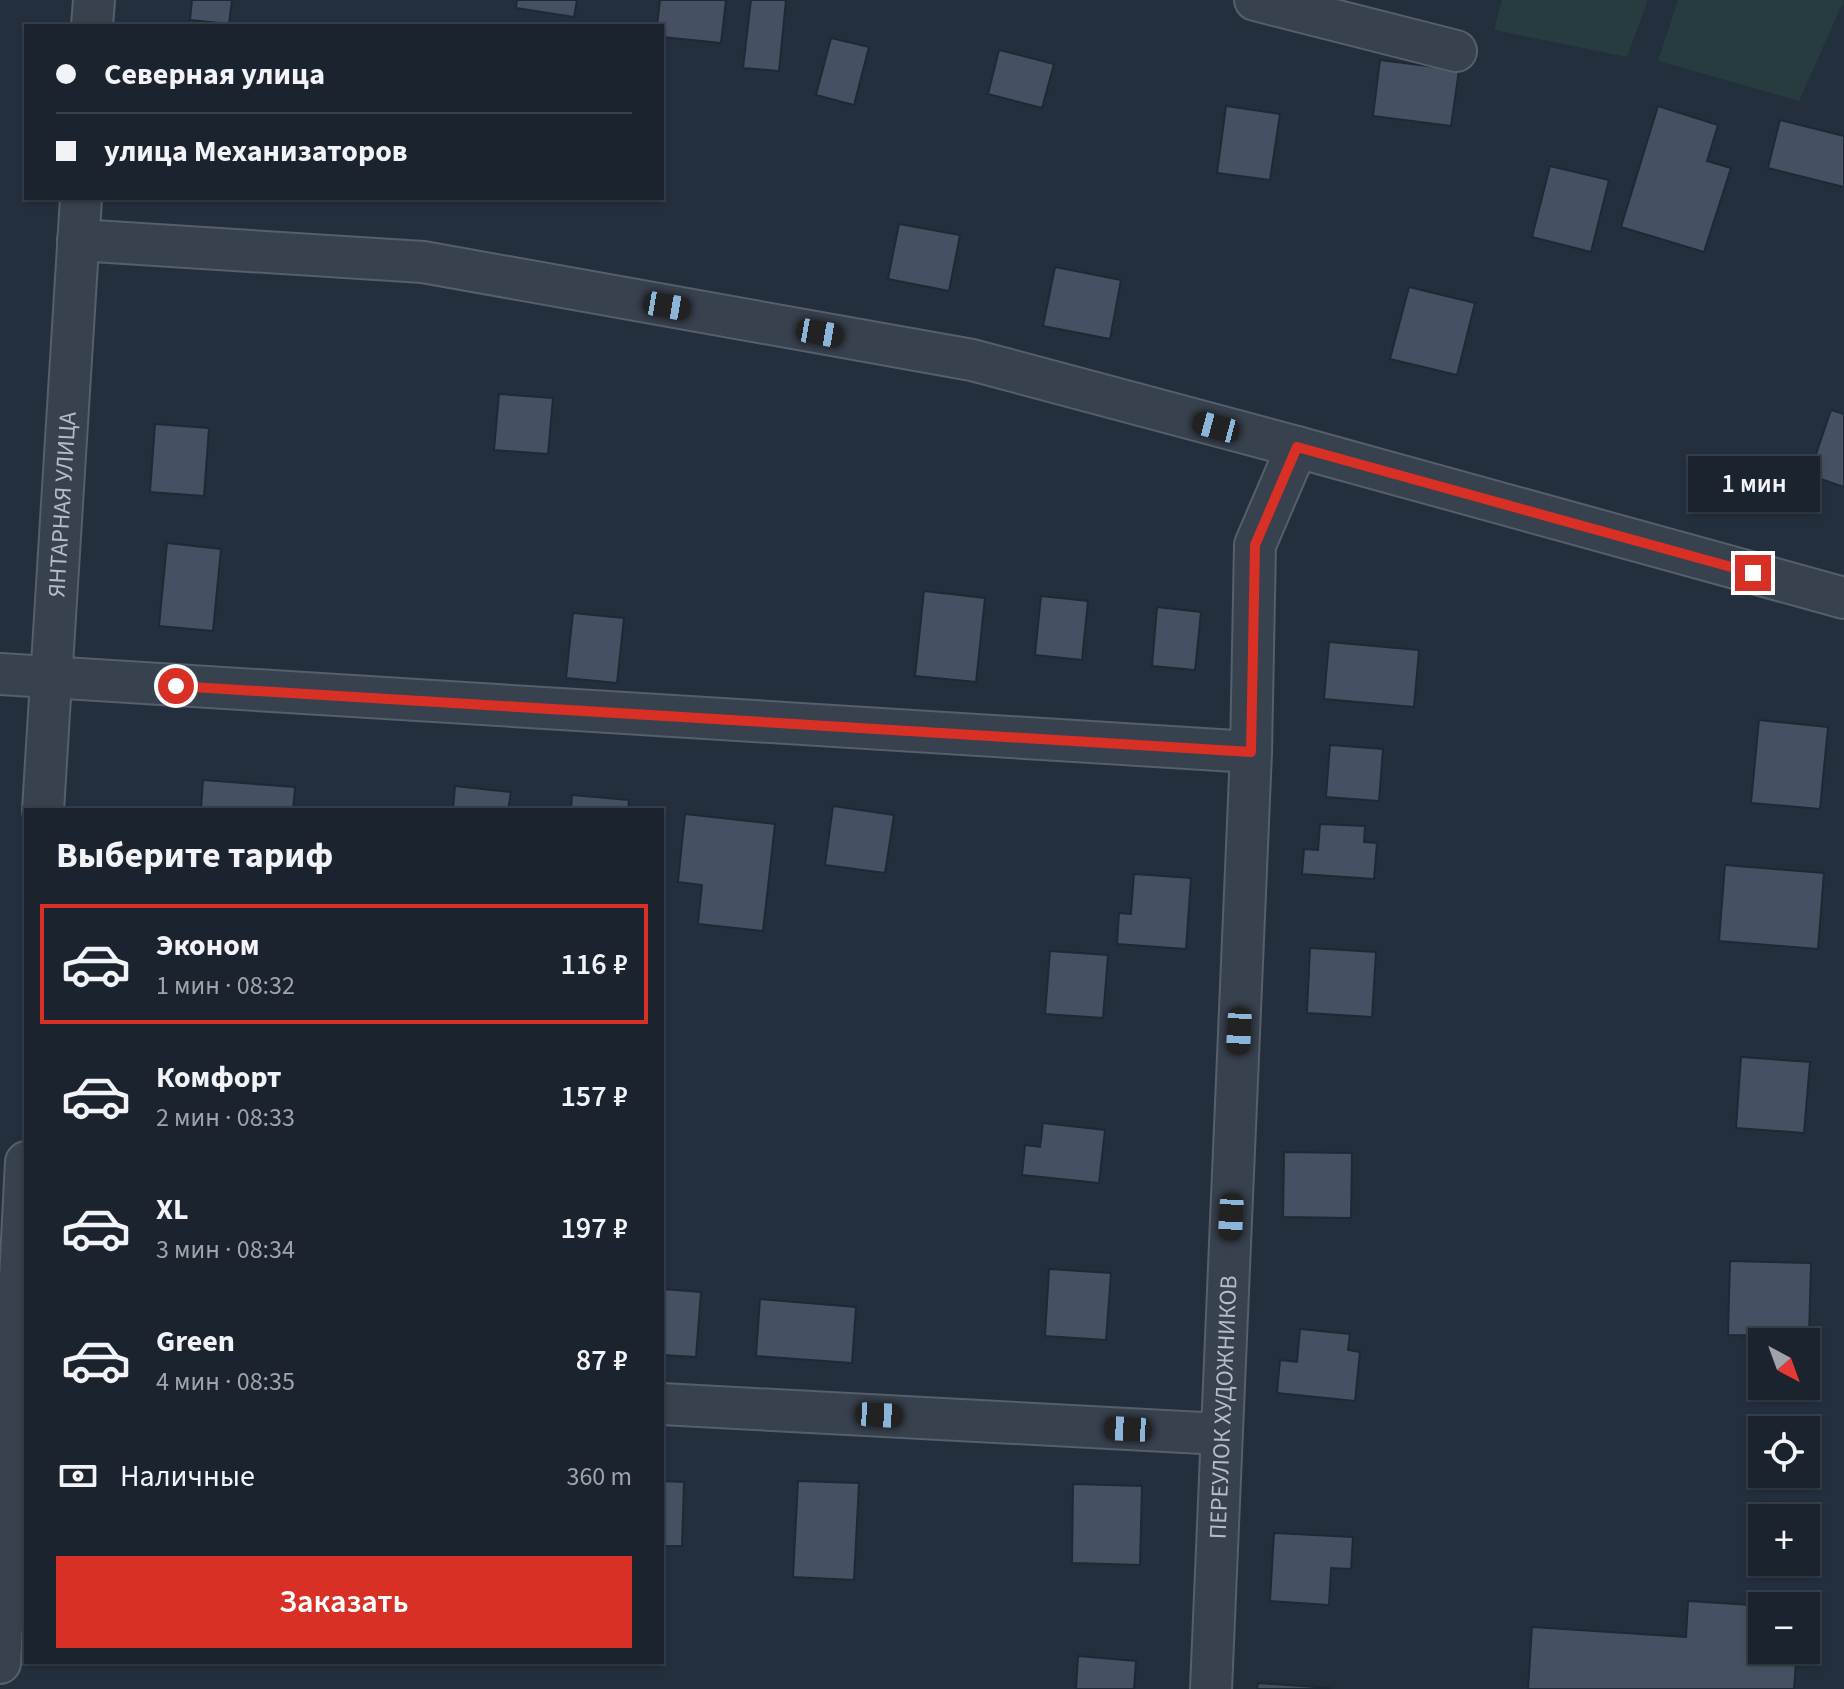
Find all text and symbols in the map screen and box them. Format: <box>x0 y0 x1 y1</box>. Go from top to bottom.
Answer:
text: Северная улица <box>104 53 325 96</box>
text: улица Механизаторов <box>104 130 408 173</box>
car <box>641 290 693 322</box>
car <box>794 317 846 349</box>
car <box>1190 409 1242 445</box>
street label: ЯНТАРНАЯ УЛИЦА <box>39 411 85 598</box>
callout: 1 мин <box>1687 457 1819 513</box>
text: 1 мин <box>1721 465 1787 502</box>
route end <box>1735 555 1771 591</box>
route start <box>158 668 194 704</box>
text: Выберите тариф <box>56 830 333 881</box>
text: Эконом <box>156 924 260 967</box>
icon: car <box>60 928 132 1000</box>
text: 116 ₽ <box>560 943 628 986</box>
text: 1 мин · 08:32 <box>156 967 295 1004</box>
car <box>1226 1006 1252 1056</box>
text: Комфорт <box>156 1056 282 1099</box>
icon: car <box>60 1060 132 1132</box>
text: 157 ₽ <box>560 1075 628 1118</box>
text: 2 мин · 08:33 <box>156 1099 295 1136</box>
text: XL <box>156 1188 189 1231</box>
icon: car <box>60 1192 132 1264</box>
car <box>1218 1192 1244 1242</box>
text: 197 ₽ <box>560 1207 628 1250</box>
text: 3 мин · 08:34 <box>156 1231 295 1268</box>
street label: ПЕРЕУЛОК ХУДОЖНИКОВ <box>1200 1275 1246 1540</box>
text: Green <box>156 1320 235 1363</box>
icon: car <box>60 1324 132 1396</box>
north arrow <box>1748 1328 1820 1400</box>
map controls <box>1748 1328 1820 1664</box>
text: 87 ₽ <box>576 1339 628 1382</box>
text: 4 мин · 08:35 <box>156 1363 295 1400</box>
car <box>854 1402 904 1428</box>
car <box>1103 1416 1153 1442</box>
button: locate <box>1748 1416 1820 1488</box>
icon: cash <box>56 1454 100 1498</box>
text: Наличные <box>120 1455 255 1498</box>
text: 360 m <box>566 1458 632 1495</box>
button: + <box>1748 1504 1820 1576</box>
button: Заказать <box>56 1556 632 1648</box>
button: − <box>1748 1592 1820 1664</box>

